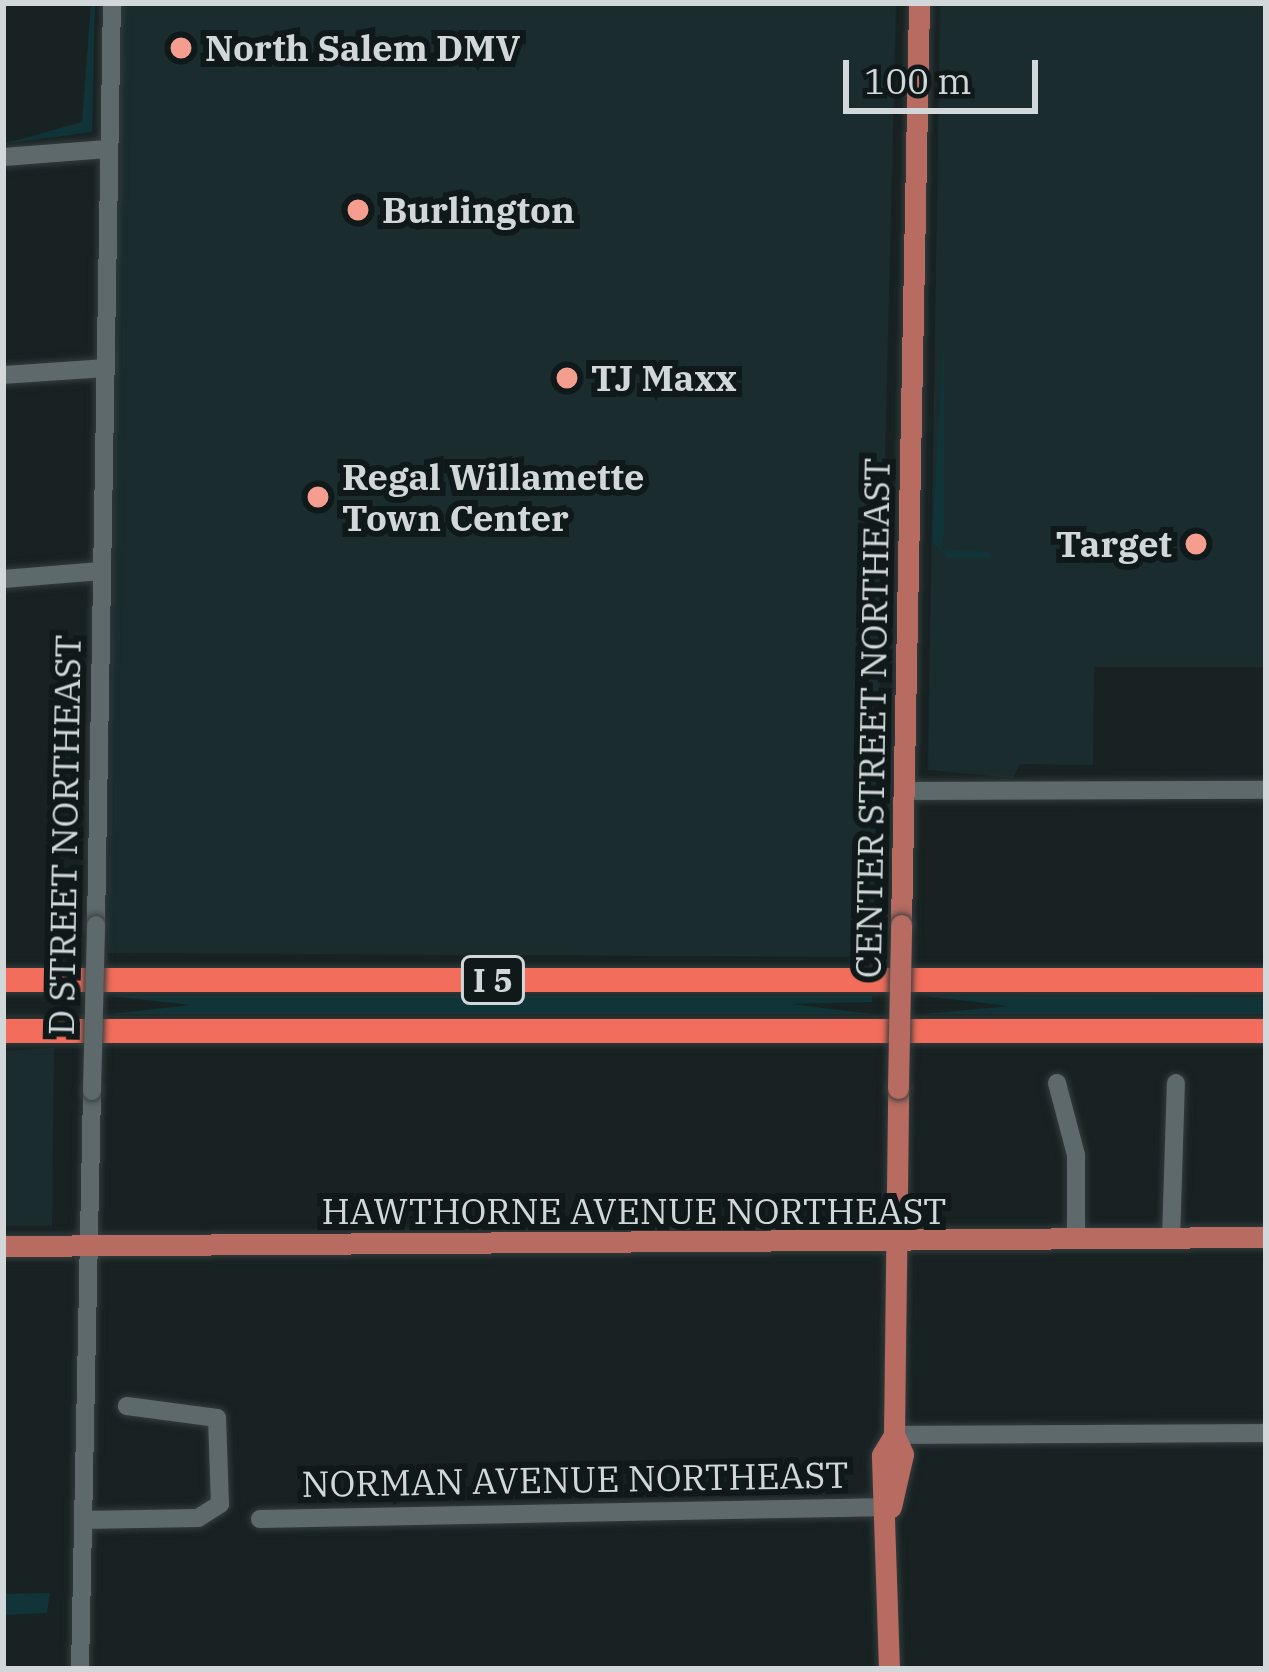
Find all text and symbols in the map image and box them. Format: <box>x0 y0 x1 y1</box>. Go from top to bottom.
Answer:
place label: North Salem DMV <box>205 26 520 70</box>
marker: North Salem DMV <box>168 35 194 61</box>
scale bar <box>849 36 1044 110</box>
text: 100 m <box>864 57 971 104</box>
place label: Burlington <box>382 188 575 232</box>
marker: Burlington <box>345 197 371 223</box>
place label: TJ Maxx <box>591 356 737 400</box>
marker: TJ Maxx <box>554 365 580 391</box>
place label: Regal Willamette Town Center <box>342 454 644 539</box>
street label: CENTER STREET NORTHEAST <box>846 457 898 979</box>
marker: Regal Willamette Town Center <box>305 484 331 510</box>
place label: Target <box>1056 522 1172 566</box>
marker: Target <box>1183 531 1209 557</box>
street label: D STREET NORTHEAST <box>39 634 89 1036</box>
road number: I 5 <box>460 953 526 1007</box>
street label: HAWTHORNE AVENUE NORTHEAST <box>321 1189 947 1233</box>
street label: NORMAN AVENUE NORTHEAST <box>301 1453 849 1505</box>

